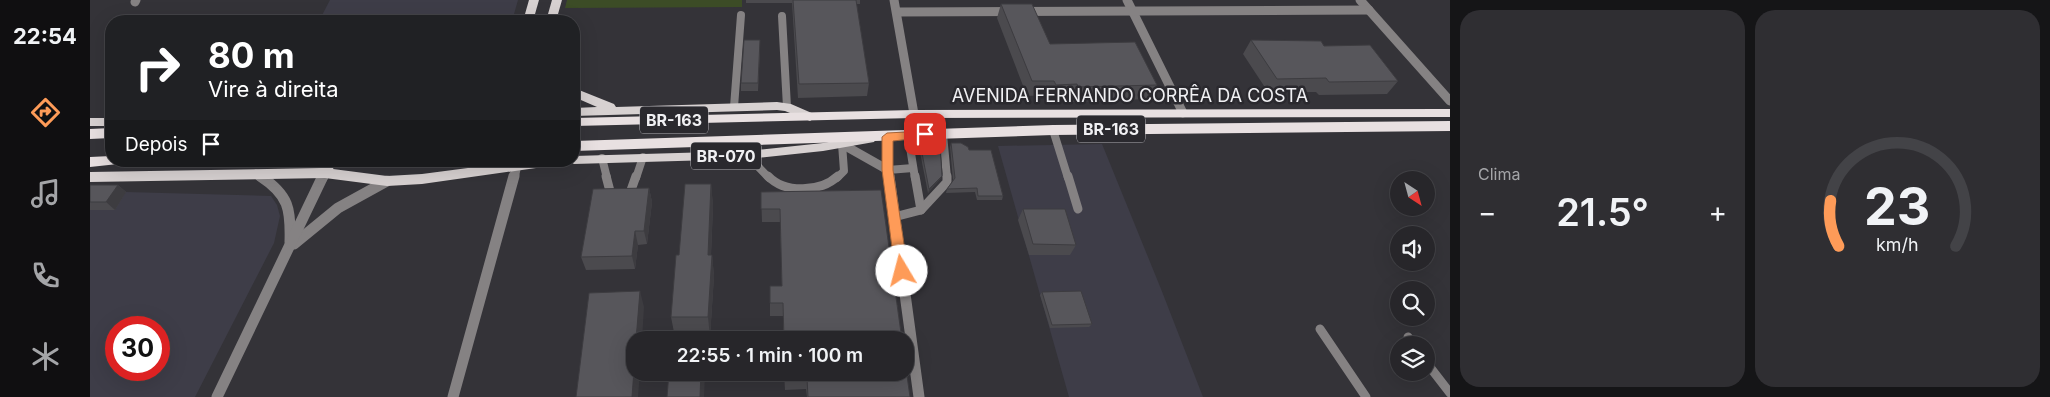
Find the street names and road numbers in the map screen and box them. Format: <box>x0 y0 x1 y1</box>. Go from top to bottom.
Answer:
street label: AVENIDA FERNANDO CORRÊA DA COSTA <box>952 84 1308 106</box>
road number: BR-163 <box>640 106 708 134</box>
road number: BR-163 <box>1077 116 1145 142</box>
road number: BR-070 <box>691 142 761 170</box>

